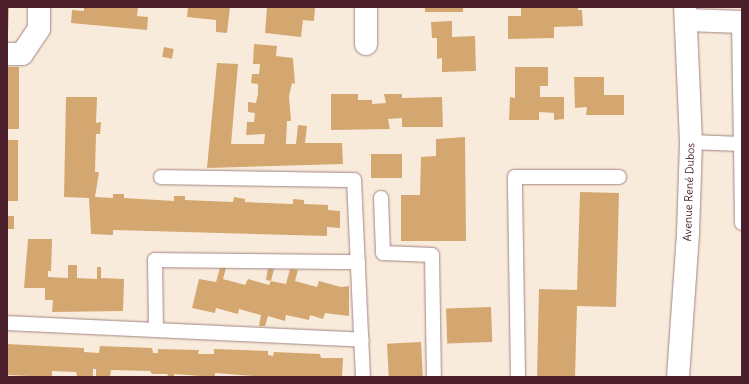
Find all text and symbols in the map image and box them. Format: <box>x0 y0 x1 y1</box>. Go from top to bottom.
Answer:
street label: Avenue René Dubos <box>681 143 697 241</box>

